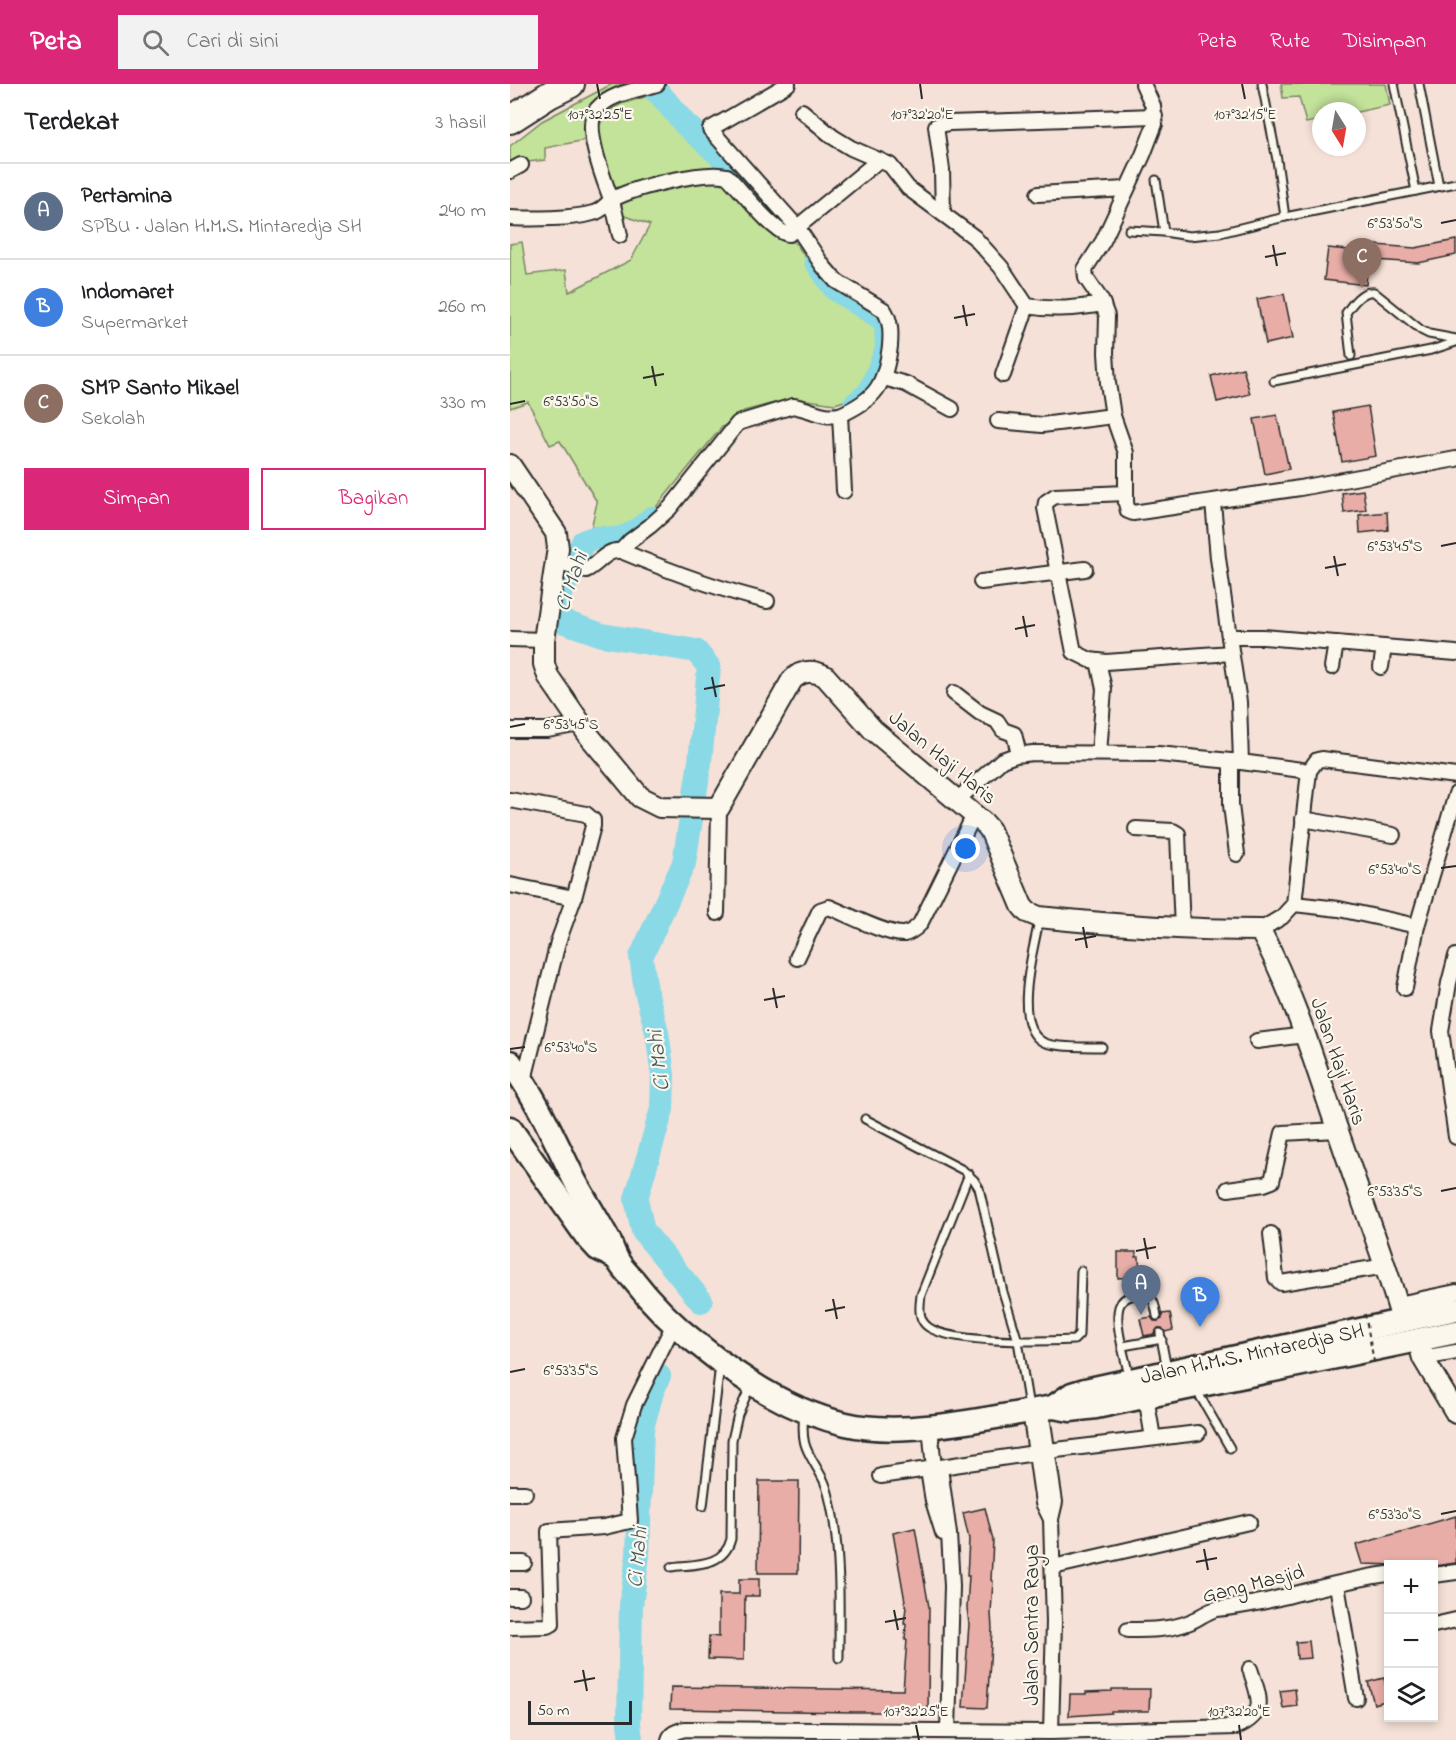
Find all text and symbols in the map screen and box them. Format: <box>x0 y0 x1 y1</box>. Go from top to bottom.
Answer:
search box <box>118 15 538 69</box>
text: Peta <box>30 22 82 63</box>
icon: search <box>139 26 172 59</box>
text: Cari di sini <box>187 26 279 58</box>
text: Peta <box>1198 27 1237 57</box>
text: Rute <box>1270 27 1310 57</box>
text: Disimpan <box>1343 27 1426 57</box>
north arrow <box>1312 102 1366 156</box>
text: Terdekat <box>24 104 119 142</box>
text: 107°32'25"E <box>567 104 633 126</box>
text: 107°32'20"E <box>890 104 954 126</box>
text: 107°32'15"E <box>1214 104 1276 126</box>
text: 3 hasil <box>435 109 486 138</box>
text: Pertamina <box>81 181 172 213</box>
text: A <box>37 197 50 226</box>
text: 240 m <box>439 197 486 226</box>
text: SPBU · Jalan H.M.S. Mintaredja SH <box>81 213 362 242</box>
text: 6°53'50"S <box>1367 213 1423 235</box>
pin: C <box>1342 238 1382 288</box>
text: Indomaret <box>81 277 174 309</box>
text: B <box>37 293 50 322</box>
text: 260 m <box>438 293 486 322</box>
text: Supermarket <box>81 309 188 338</box>
text: SMP Santo Mikael <box>81 373 239 405</box>
text: C <box>38 389 49 418</box>
text: 330 m <box>440 389 486 418</box>
text: 6°53'50"S <box>543 391 599 413</box>
text: Sekolah <box>81 405 145 434</box>
button: Simpan <box>24 468 249 530</box>
button: Bagikan <box>261 468 486 530</box>
text: 6°53'45"S <box>1368 536 1423 558</box>
water label: Ci Mahi <box>548 546 599 616</box>
street label: Jalan Haji Haris <box>881 704 1002 813</box>
text: 6°53'45"S <box>544 714 599 736</box>
your location <box>951 834 980 863</box>
text: 6°53'40"S <box>1369 859 1422 881</box>
street label: Jalan Haji Haris <box>1301 994 1373 1130</box>
water label: Ci Mahi <box>640 1026 680 1093</box>
text: 6°53'40"S <box>545 1037 598 1059</box>
text: 6°53'35"S <box>1368 1181 1423 1203</box>
pin: A <box>1122 1266 1160 1315</box>
pin: B <box>1180 1278 1220 1327</box>
street label: Jalan H.M.S. Mintaredja SH <box>1138 1317 1367 1393</box>
text: 6°53'35"S <box>544 1360 599 1382</box>
text: 6°53'30"S <box>1369 1504 1422 1526</box>
water label: Ci Mahi <box>620 1523 658 1589</box>
street label: Jalan Sentra Raya <box>1018 1544 1050 1706</box>
street label: Gang Masjid <box>1199 1558 1308 1614</box>
map controls <box>1384 1560 1438 1722</box>
button: + <box>1384 1560 1438 1614</box>
button: − <box>1384 1614 1438 1668</box>
button: layers <box>1384 1668 1438 1722</box>
scale bar <box>528 1698 632 1726</box>
text: 50 m <box>537 1699 569 1723</box>
text: 107°32'25"E <box>883 1701 949 1723</box>
text: 107°32'20"E <box>1207 1701 1271 1723</box>

